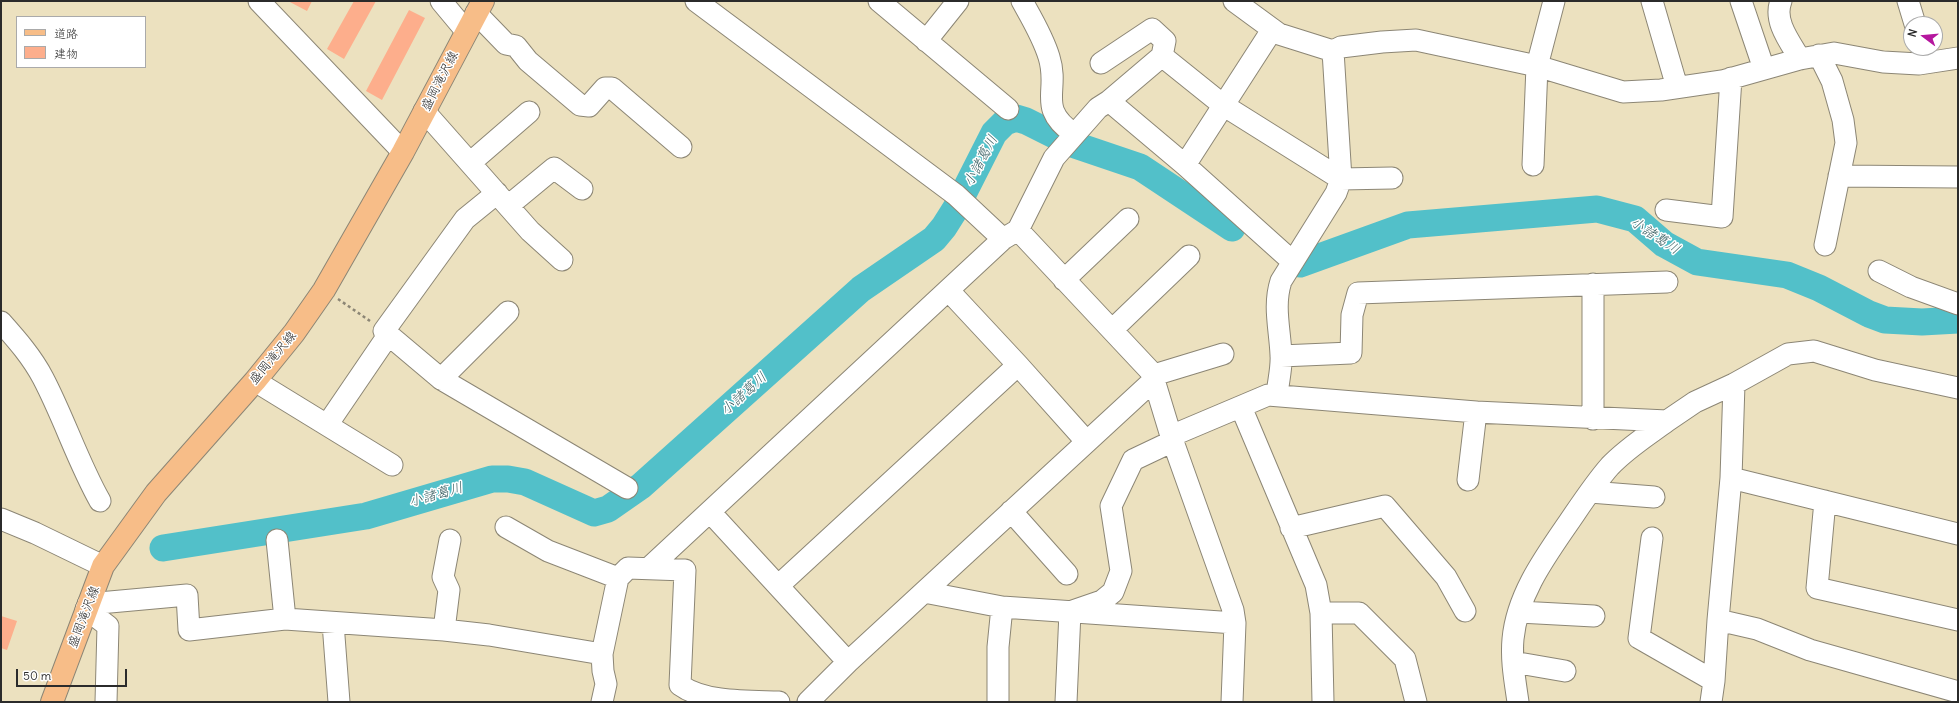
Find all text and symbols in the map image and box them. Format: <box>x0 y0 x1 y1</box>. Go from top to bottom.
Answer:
legend <box>16 16 146 68</box>
north arrow <box>1903 16 1943 56</box>
text: 道路 <box>54 26 78 41</box>
text: N <box>1905 27 1920 39</box>
text: 建物 <box>54 46 78 61</box>
street label: 盛岡滝沢線 <box>418 49 462 113</box>
water label: 小諸葛川 <box>960 132 1002 190</box>
water label: 小諸葛川 <box>1627 214 1683 258</box>
street label: 盛岡滝沢線 <box>246 328 300 388</box>
water label: 小諸葛川 <box>718 369 770 419</box>
water label: 小諸葛川 <box>407 479 465 511</box>
street label: 盛岡滝沢線 <box>65 584 103 650</box>
scale bar <box>18 661 129 687</box>
text: 50 m <box>23 668 51 683</box>

